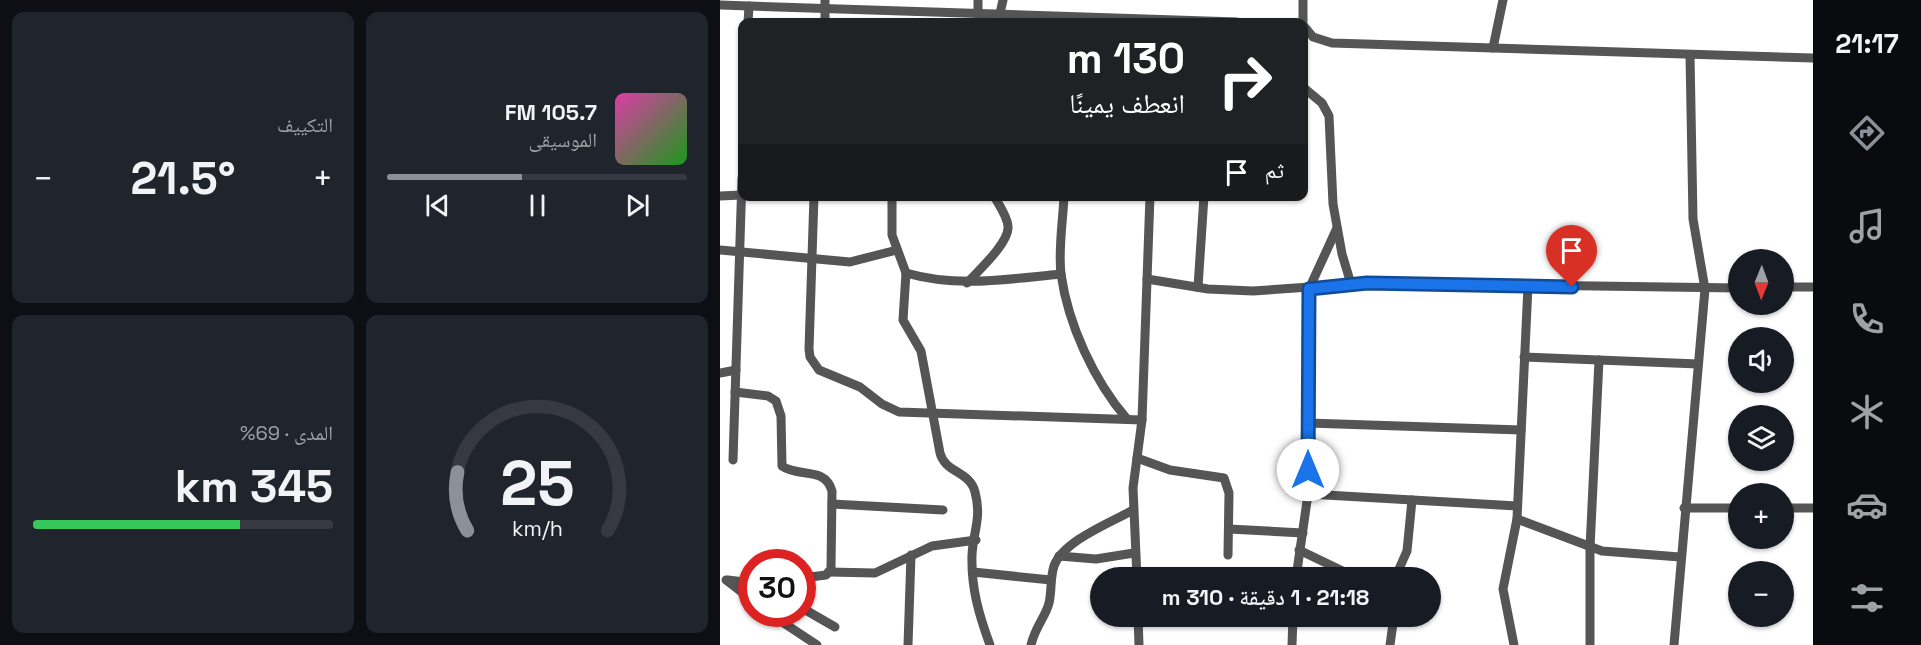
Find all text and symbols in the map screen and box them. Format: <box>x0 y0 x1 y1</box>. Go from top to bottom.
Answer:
text: 21:17 <box>1835 26 1899 61</box>
text: 130 m <box>1067 32 1185 85</box>
icon: right <box>1206 42 1284 120</box>
text: انعطف يمينًا <box>1069 86 1185 121</box>
text: 105.7 FM <box>505 98 597 126</box>
text: التكييف <box>277 112 333 138</box>
icon: directions <box>1846 112 1888 154</box>
text: الموسيقى <box>529 127 597 153</box>
text: 21.5° <box>130 150 236 207</box>
icon: arrive <box>1220 156 1253 189</box>
text: ثم <box>1265 156 1284 184</box>
text: − <box>33 158 53 200</box>
text: + <box>313 158 333 200</box>
icon: previous <box>421 189 454 222</box>
icon: pause <box>521 189 554 222</box>
icon: next <box>621 189 654 222</box>
icon: music <box>1846 205 1888 247</box>
pin <box>1546 225 1597 287</box>
icon: arrive <box>1555 234 1588 267</box>
north arrow <box>1728 249 1794 315</box>
map controls <box>1728 249 1794 627</box>
icon: phone <box>1846 298 1888 340</box>
button: sound <box>1728 327 1794 393</box>
icon: climate <box>1846 391 1888 433</box>
button: layers <box>1728 405 1794 471</box>
text: المدى · 69% <box>240 420 333 446</box>
position arrow <box>1276 438 1340 502</box>
text: 25 <box>500 444 574 523</box>
text: 345 km <box>175 458 333 515</box>
button: + <box>1728 483 1794 549</box>
icon: car <box>1846 484 1888 526</box>
text: km/h <box>511 515 563 542</box>
speed limit sign: 30 <box>738 549 816 627</box>
button: − <box>1728 561 1794 627</box>
icon: filters <box>1846 577 1888 619</box>
text: 21:18 · 1 دقيقة · 310 m <box>1162 583 1369 611</box>

